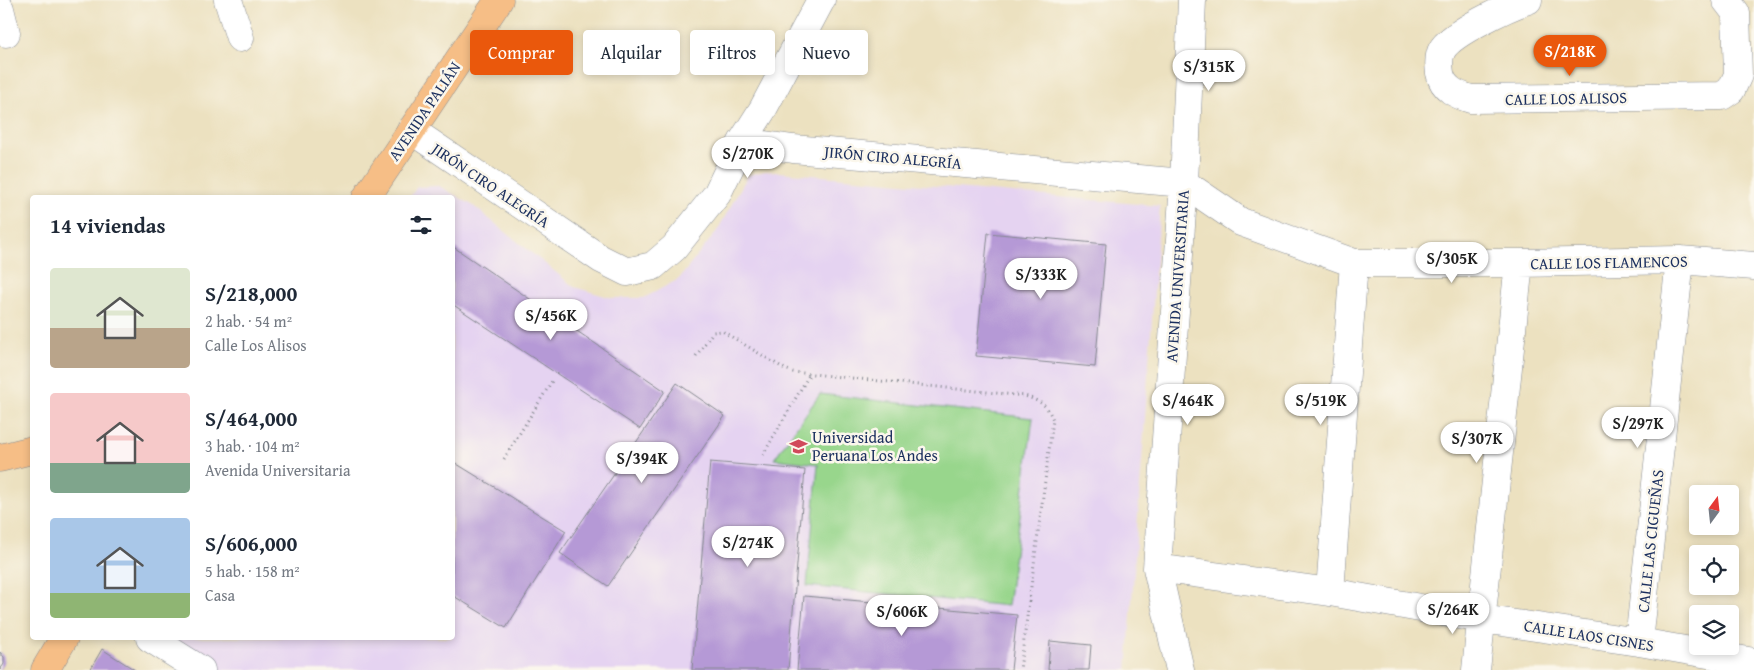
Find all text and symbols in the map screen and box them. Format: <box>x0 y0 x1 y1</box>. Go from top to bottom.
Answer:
chip: Comprar <box>470 30 573 75</box>
chip: Alquilar <box>583 30 680 75</box>
chip: Filtros <box>690 30 775 75</box>
chip: Nuevo <box>785 30 868 75</box>
pin: S/218K <box>1529 34 1611 77</box>
text: S/218K <box>1544 39 1596 63</box>
pin: S/315K <box>1168 49 1250 92</box>
text: S/315K <box>1183 54 1235 78</box>
street label: AVENIDA PALIÁN <box>382 56 466 165</box>
street label: CALLE LOS ALISOS <box>1505 85 1627 111</box>
street label: JIRÓN CIRO ALEGRÍA <box>426 135 555 234</box>
pin: S/270K <box>707 136 789 179</box>
street label: JIRÓN CIRO ALEGRÍA <box>821 139 963 175</box>
text: S/270K <box>722 141 774 165</box>
street label: AVENIDA UNIVERSITARIA <box>1159 189 1195 363</box>
text: 14 viviendas <box>50 210 166 241</box>
icon: filters <box>407 211 435 239</box>
pin: S/305K <box>1411 242 1493 284</box>
text: S/305K <box>1426 246 1478 270</box>
street label: CALLE LOS FLAMENCOS <box>1530 249 1688 275</box>
pin: S/333K <box>1000 258 1082 300</box>
text: S/333K <box>1015 262 1067 286</box>
text: S/218,000 <box>205 278 297 309</box>
icon: home <box>90 288 150 348</box>
pin: S/456K <box>510 298 592 341</box>
text: S/456K <box>525 303 577 327</box>
text: 2 hab. · 54 m² <box>205 309 292 333</box>
text: Calle Los Alisos <box>205 333 307 357</box>
pin: S/464K <box>1147 384 1229 426</box>
pin: S/519K <box>1280 384 1362 426</box>
text: S/464K <box>1162 388 1214 412</box>
text: S/519K <box>1295 388 1347 412</box>
text: S/464,000 <box>205 403 297 434</box>
pin: S/297K <box>1597 406 1679 449</box>
text: S/297K <box>1612 411 1664 435</box>
icon: home <box>90 413 150 473</box>
pin: S/307K <box>1436 422 1518 464</box>
place label: Universidad Peruana Los Andes <box>812 425 938 467</box>
text: S/307K <box>1451 426 1503 450</box>
text: 3 hab. · 104 m² <box>205 434 300 458</box>
school or university icon: Universidad Peruana Los Andes <box>788 436 808 456</box>
pin: S/394K <box>601 442 683 484</box>
text: S/394K <box>616 446 668 470</box>
text: Avenida Universitaria <box>205 458 351 482</box>
street label: CALLE LAS CIGUEÑAS <box>1631 468 1669 614</box>
north arrow <box>1689 485 1739 535</box>
map controls <box>1689 485 1739 655</box>
pin: S/274K <box>707 526 789 568</box>
text: S/606,000 <box>205 528 297 559</box>
text: S/274K <box>722 530 774 554</box>
icon: home <box>90 538 150 598</box>
button: locate <box>1689 545 1739 595</box>
text: 5 hab. · 158 m² <box>205 559 300 583</box>
text: Casa <box>205 583 235 607</box>
pin: S/264K <box>1412 592 1494 635</box>
pin: S/606K <box>861 594 943 637</box>
text: S/264K <box>1427 597 1479 621</box>
text: S/606K <box>876 599 928 623</box>
button: layers <box>1689 605 1739 655</box>
street label: CALLE LAOS CISNES <box>1522 613 1656 657</box>

